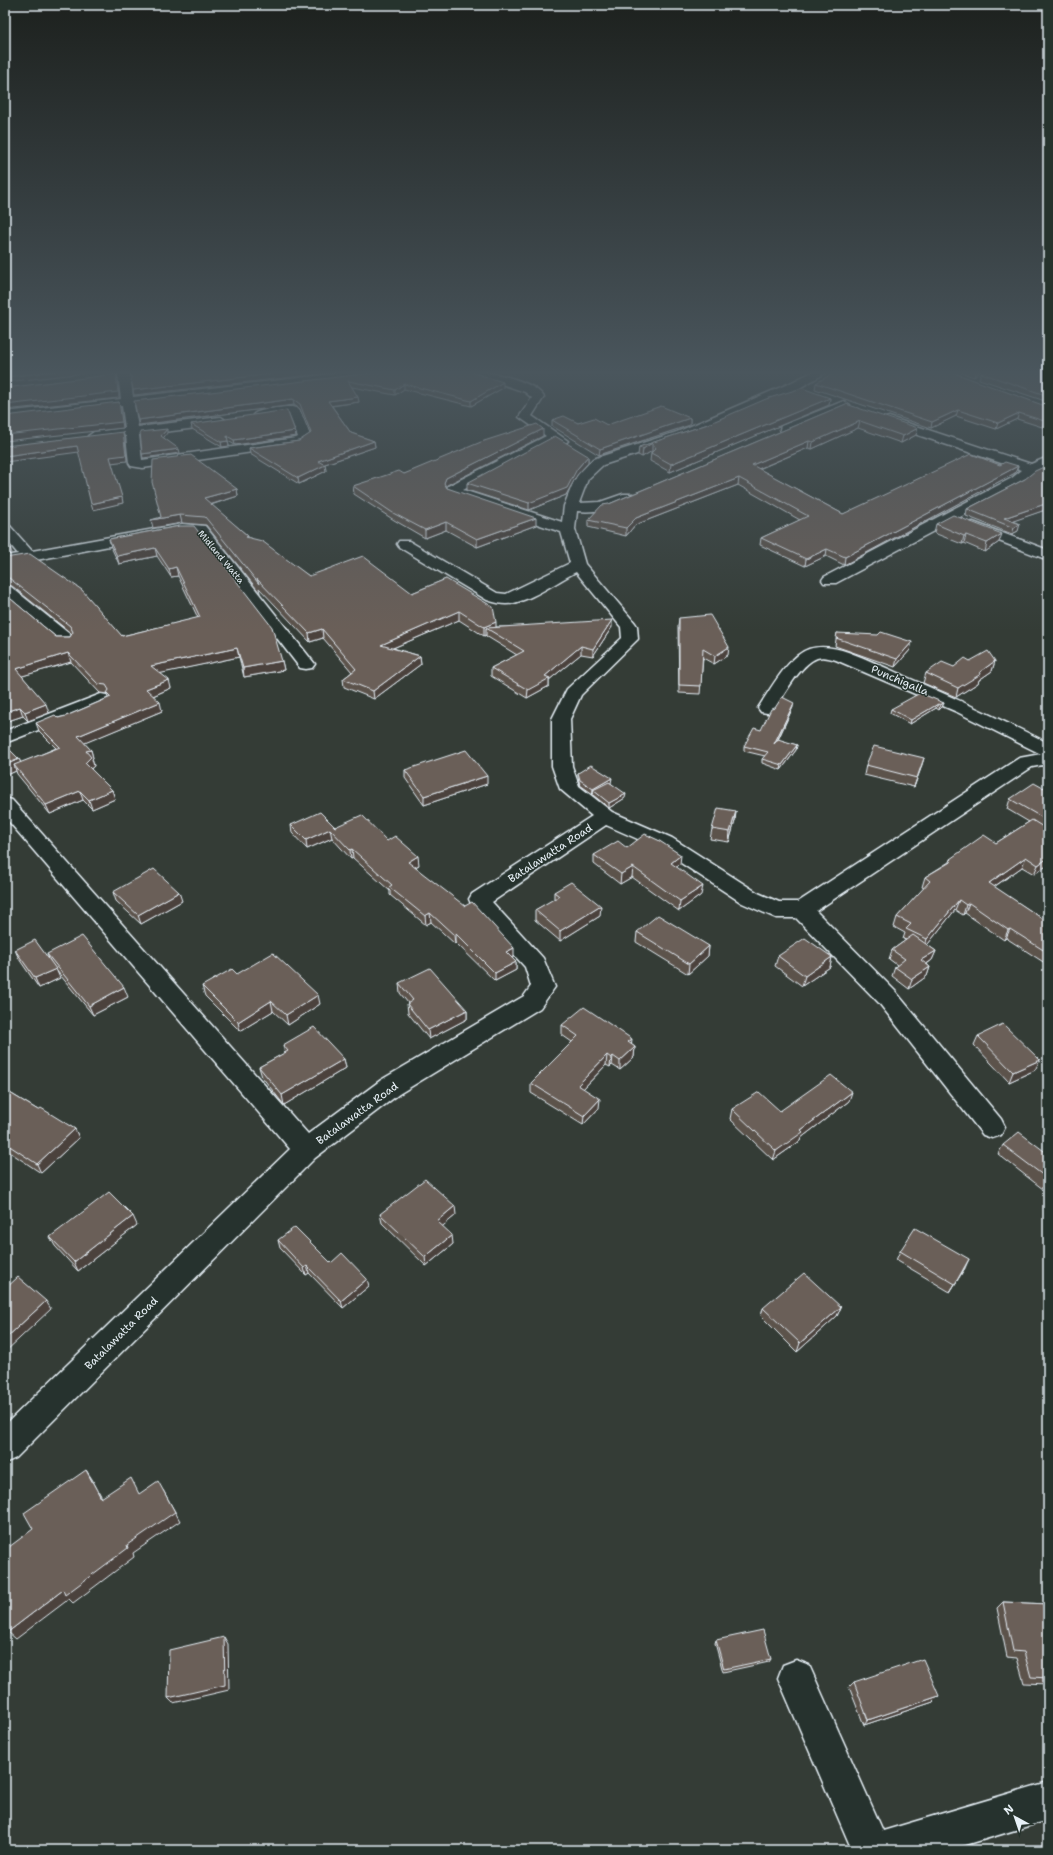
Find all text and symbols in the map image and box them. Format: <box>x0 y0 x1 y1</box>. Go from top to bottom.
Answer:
street label: Midland Watta <box>195 528 247 586</box>
street label: Punchigalla <box>869 662 931 699</box>
street label: Batalawatta Road <box>505 821 595 886</box>
street label: Batalawatta Road <box>313 1079 401 1148</box>
street label: Batalawatta Road <box>82 1294 161 1373</box>
north arrow <box>995 1797 1035 1837</box>
text: N <box>1001 1801 1017 1818</box>

